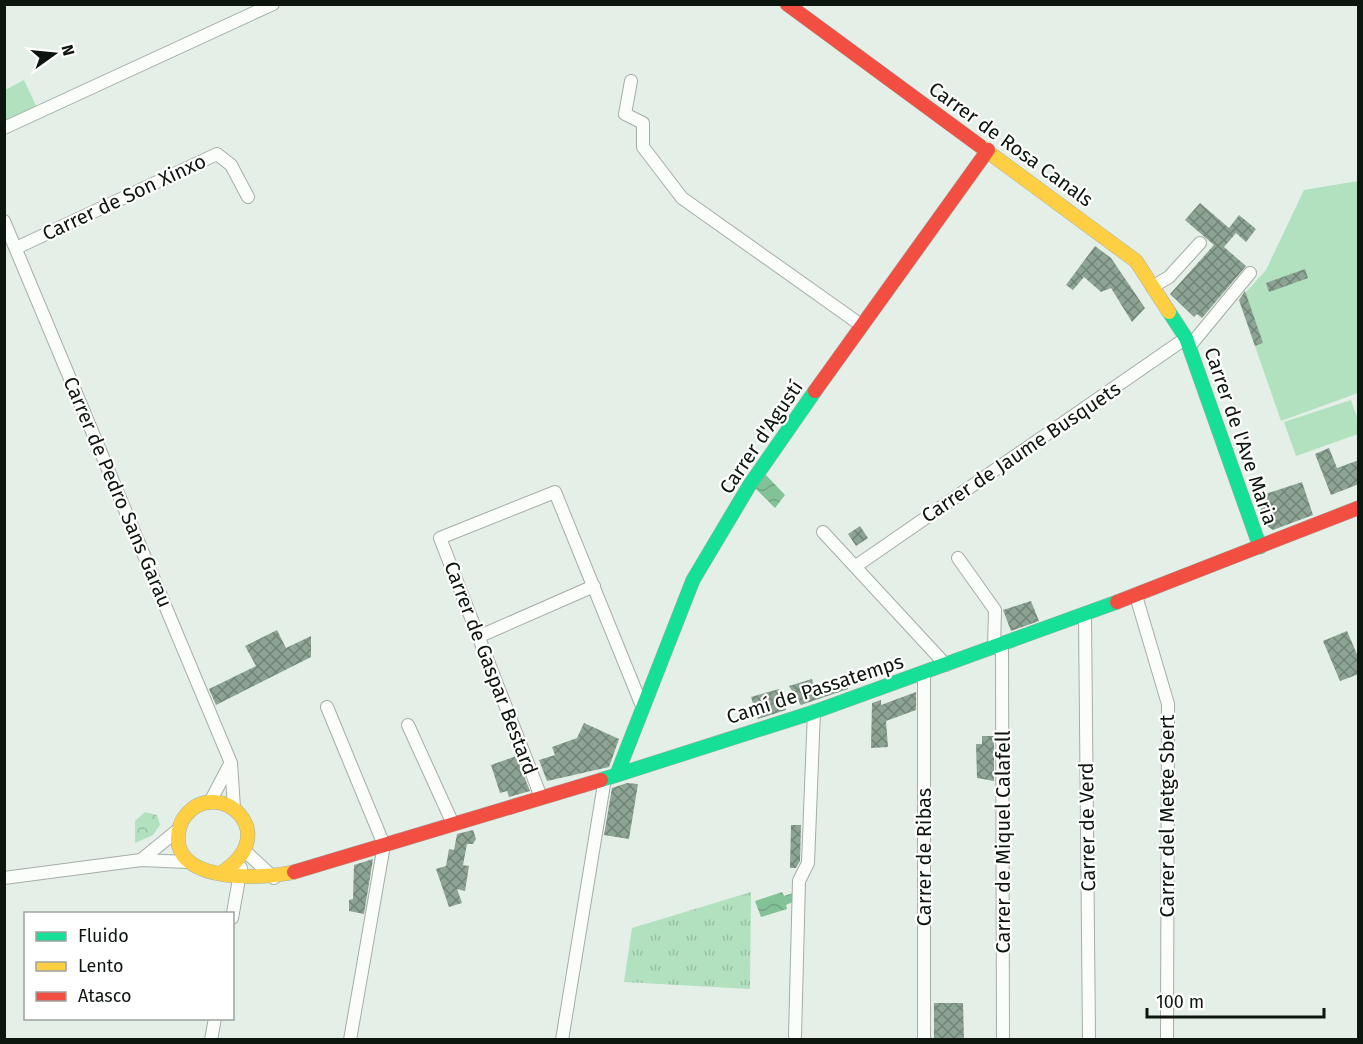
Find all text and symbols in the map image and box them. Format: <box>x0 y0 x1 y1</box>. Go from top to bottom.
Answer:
north arrow <box>24 24 84 84</box>
text: N <box>57 43 79 58</box>
street label: Carrer de Rosa Canals <box>924 76 1098 212</box>
street label: Carrer de Son Xinxo <box>38 149 210 245</box>
street label: Carrer de l'Ave Maria <box>1199 344 1283 528</box>
street label: Carrer de Pedro Sans Garau <box>59 373 177 611</box>
street label: Carrer d'Agustí <box>714 375 808 498</box>
street label: Carrer de Jaume Busquets <box>917 376 1125 528</box>
street label: Carrer de Gaspar Bestard <box>439 558 543 778</box>
street label: Camí de Passatemps <box>723 649 907 729</box>
street label: Carrer del Metge Sbert <box>1155 714 1179 917</box>
street label: Carrer de Miquel Calafell <box>991 730 1015 954</box>
street label: Carrer de Verd <box>1074 762 1100 892</box>
street label: Carrer de Ribas <box>912 788 936 926</box>
legend <box>24 912 234 1020</box>
text: Fluido <box>78 925 129 947</box>
text: Lento <box>78 955 124 977</box>
scale bar <box>1147 981 1324 1019</box>
text: Atasco <box>78 985 131 1007</box>
text: 100 m <box>1156 991 1204 1013</box>

